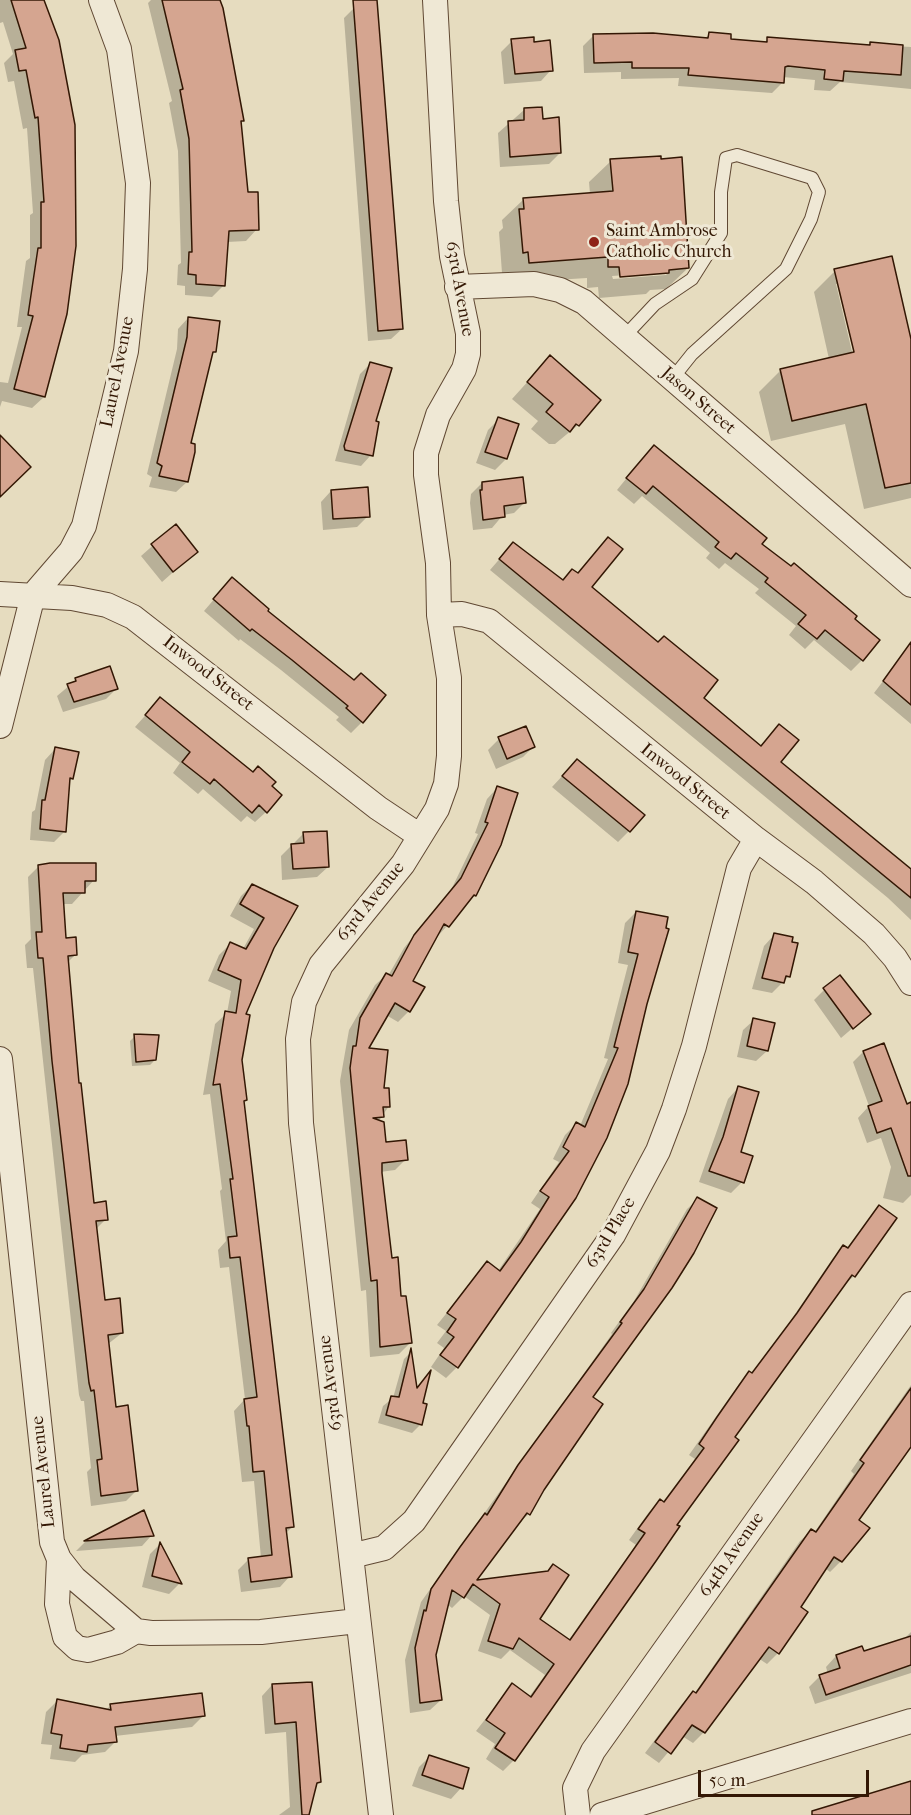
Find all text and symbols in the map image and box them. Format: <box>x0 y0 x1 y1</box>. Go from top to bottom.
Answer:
place label: Saint Ambrose Catholic Church <box>606 221 732 264</box>
marker: Saint Ambrose Catholic Church <box>587 235 601 249</box>
street label: 63rd Avenue <box>440 240 478 338</box>
street label: Laurel Avenue <box>97 315 139 429</box>
street label: Jason Street <box>656 363 740 439</box>
street label: Inwood Street <box>158 632 258 716</box>
street label: Inwood Street <box>636 739 734 825</box>
street label: 63rd Avenue <box>332 858 410 946</box>
street label: 63rd Place <box>581 1193 641 1273</box>
street label: 63rd Avenue <box>314 1334 348 1432</box>
street label: Laurel Avenue <box>27 1415 61 1529</box>
street label: 64th Avenue <box>695 1508 769 1602</box>
scale bar <box>701 1758 872 1796</box>
text: 50 m <box>709 1770 745 1791</box>

